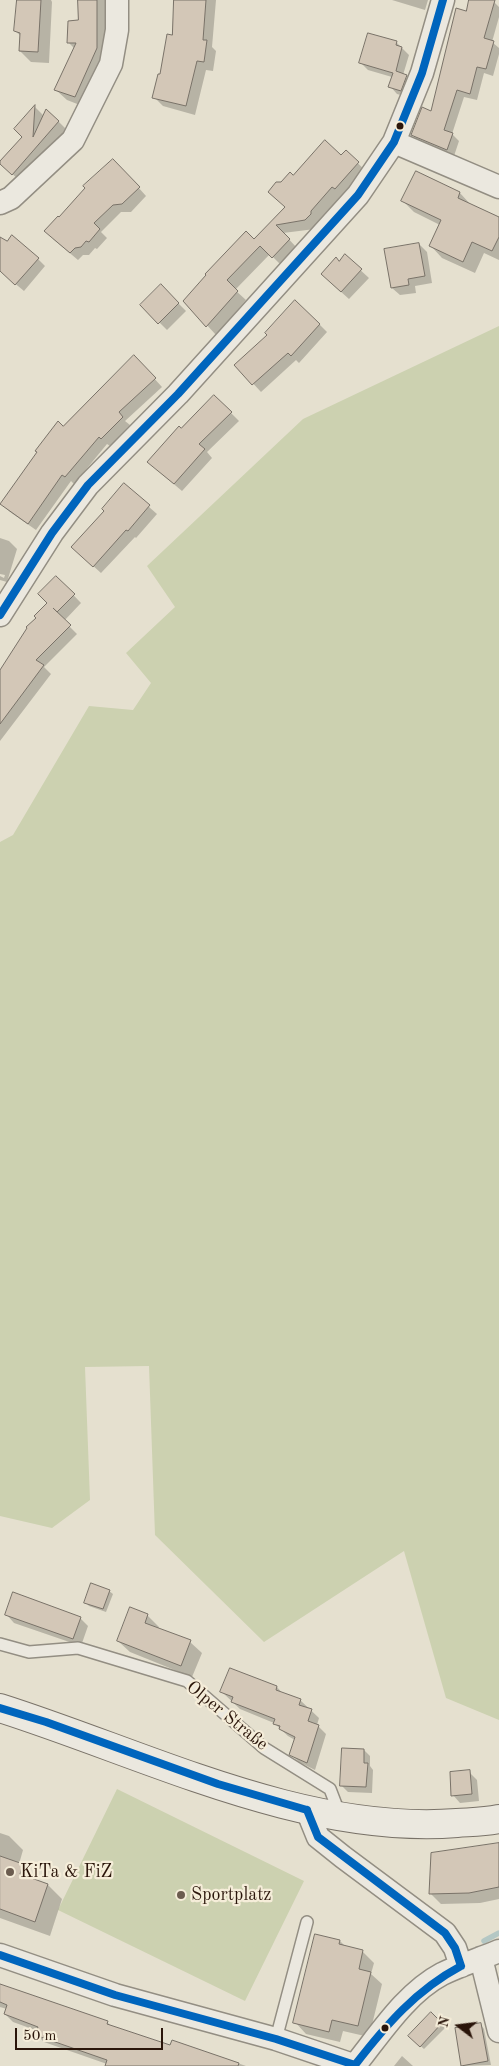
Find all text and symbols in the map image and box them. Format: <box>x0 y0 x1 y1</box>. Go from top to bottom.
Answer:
unlabelled marker <box>395 121 405 131</box>
street label: Olper Straße <box>182 1676 272 1756</box>
place label: KiTa & FiZ <box>20 1861 112 1883</box>
marker: KiTa & FiZ <box>4 1866 16 1878</box>
place label: Sportplatz <box>191 1884 271 1906</box>
marker: Sportplatz <box>175 1889 187 1901</box>
north arrow <box>434 2001 484 2051</box>
text: N <box>436 2015 453 2029</box>
scale bar <box>18 2018 165 2050</box>
unlabelled marker <box>380 2023 390 2033</box>
text: 50 m <box>23 2029 57 2044</box>

